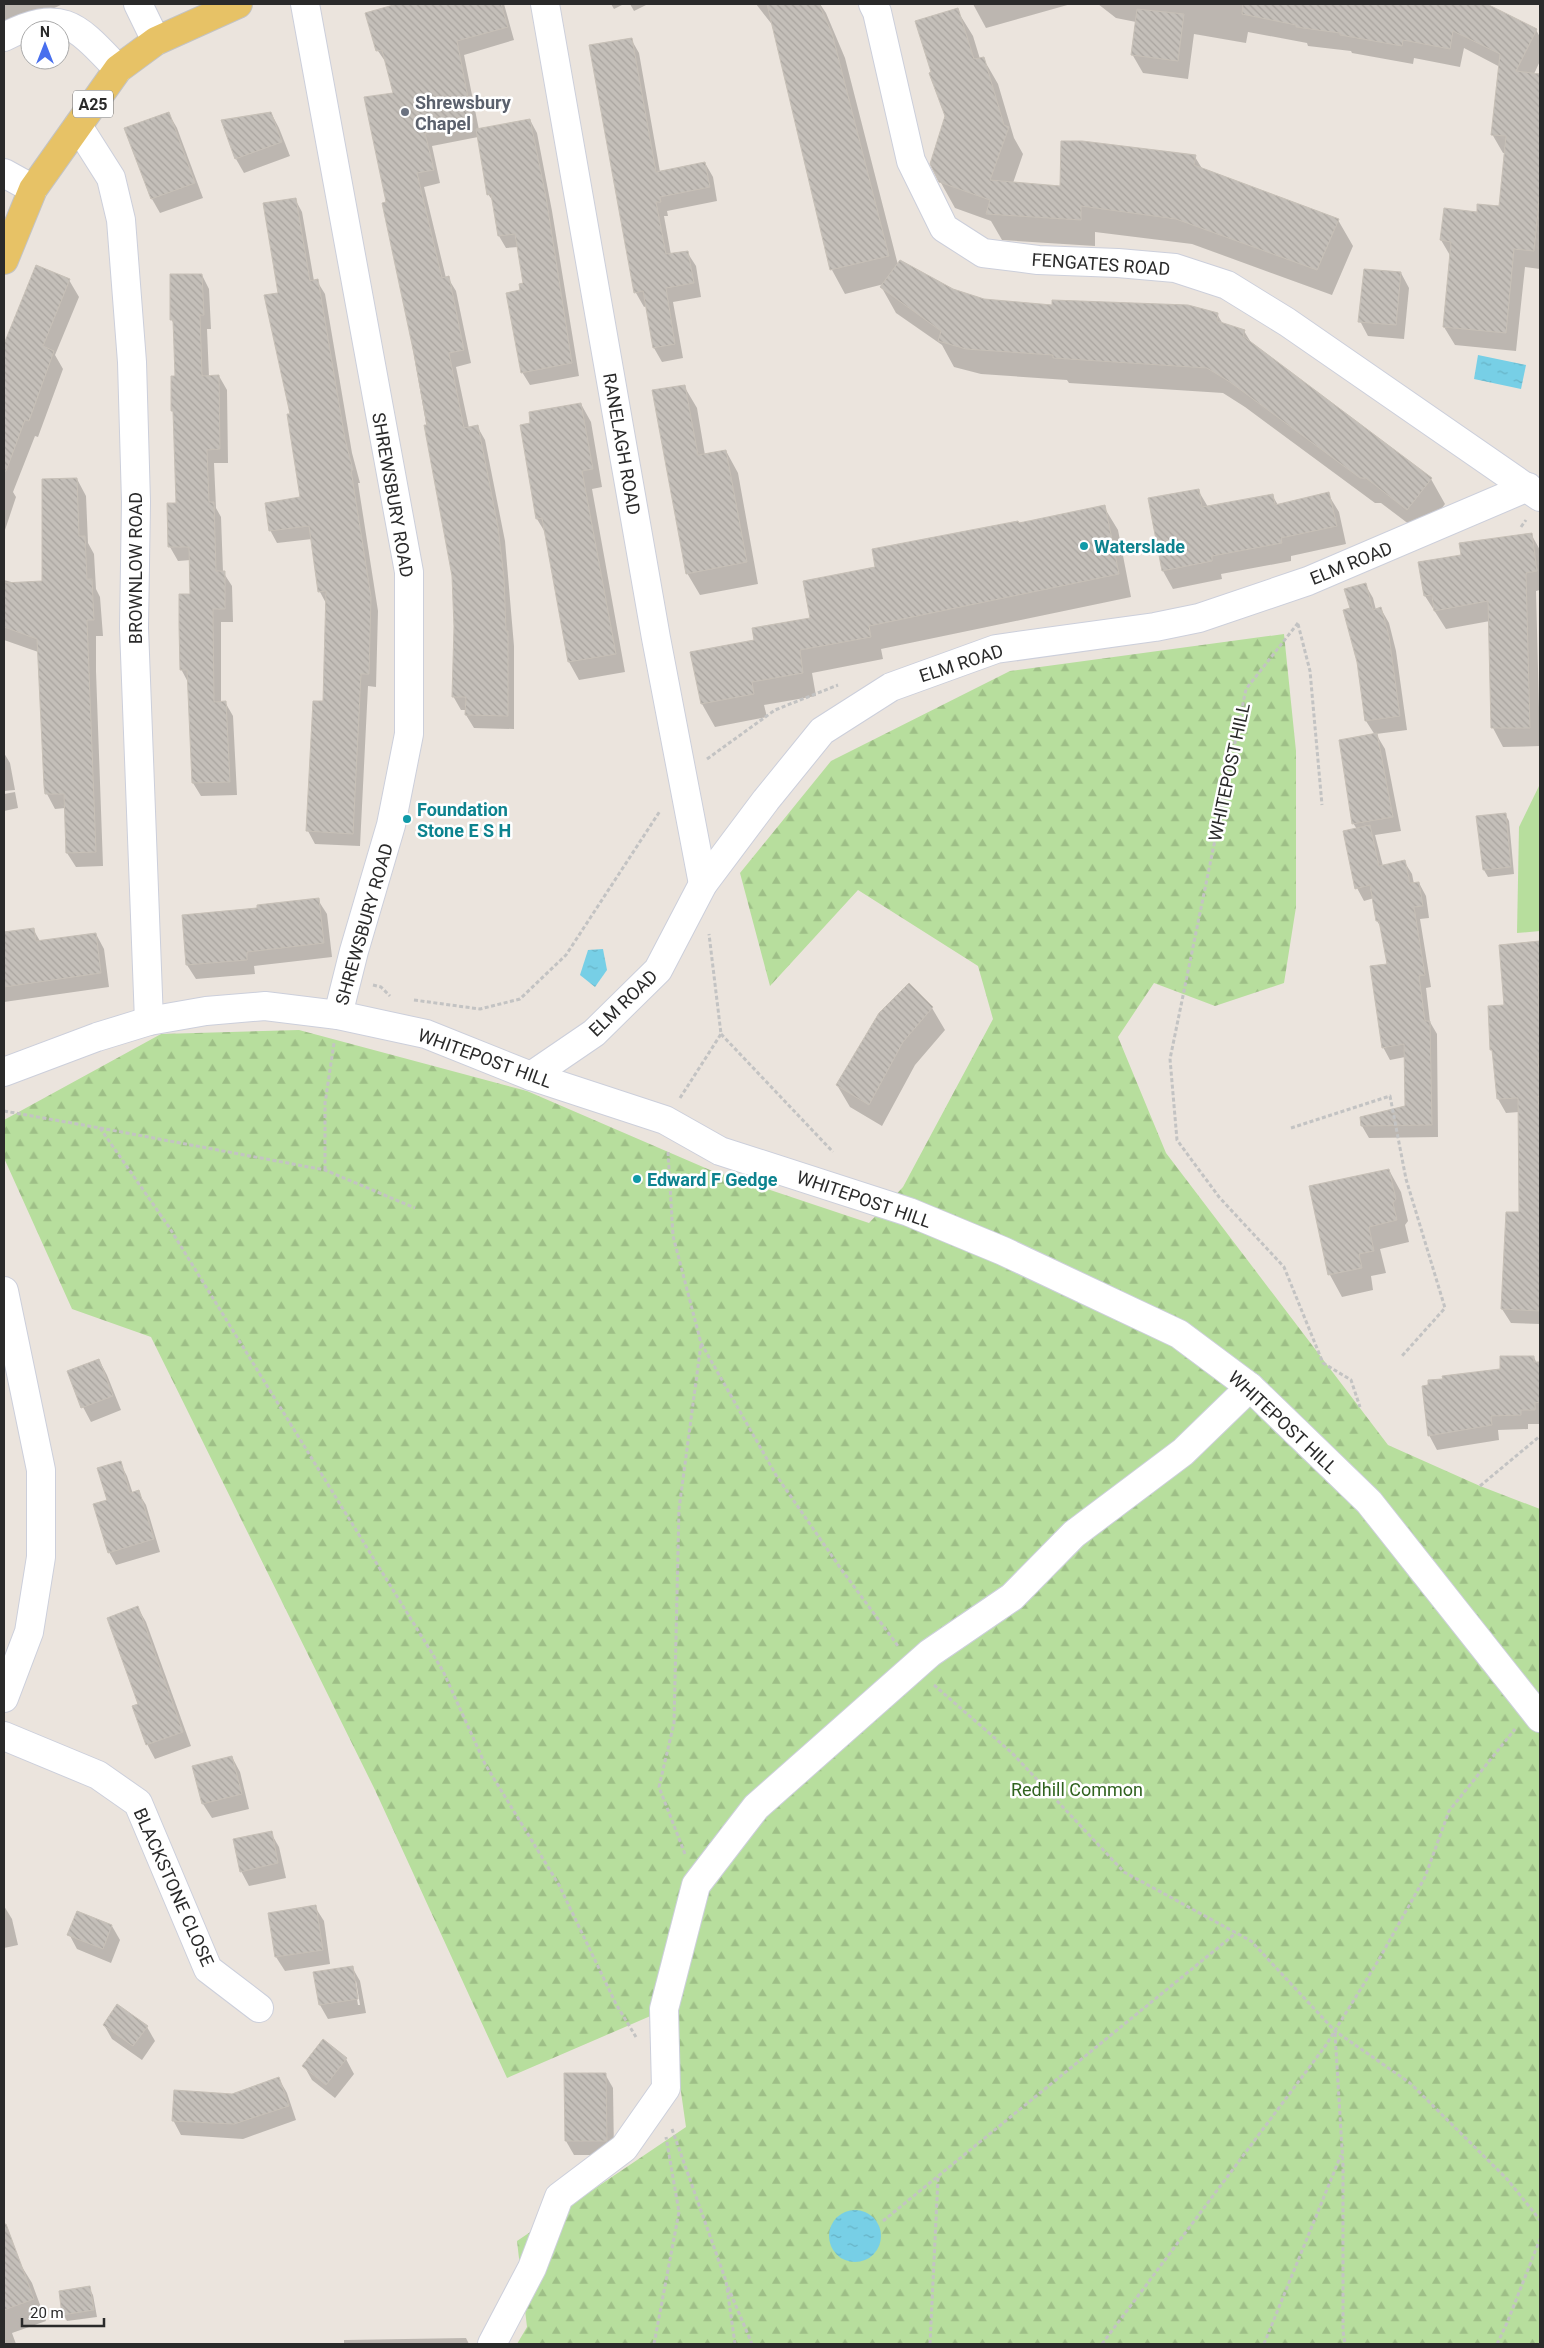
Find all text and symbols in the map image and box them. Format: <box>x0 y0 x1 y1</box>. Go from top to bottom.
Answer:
north arrow <box>20 20 70 70</box>
text: N <box>40 24 50 40</box>
road number: A25 <box>73 90 113 118</box>
place label: Shrewsbury Chapel <box>415 92 512 134</box>
marker: Shrewsbury Chapel <box>399 106 411 118</box>
street label: FENGATES ROAD <box>1031 249 1171 279</box>
street label: RANELAGH ROAD <box>599 371 645 517</box>
street label: SHREWSBURY ROAD <box>368 411 418 579</box>
street label: BROWNLOW ROAD <box>125 492 146 644</box>
place label: Waterslade <box>1094 536 1185 557</box>
street label: ELM ROAD <box>1307 537 1395 589</box>
marker: Waterslade <box>1078 540 1090 552</box>
street label: ELM ROAD <box>916 640 1006 686</box>
street label: WHITEPOST HILL <box>1204 701 1254 843</box>
place label: Foundation Stone E S H <box>417 799 511 841</box>
marker: Foundation Stone E S H <box>401 813 413 825</box>
street label: SHREWSBURY ROAD <box>331 841 397 1007</box>
street label: ELM ROAD <box>584 965 662 1041</box>
street label: WHITEPOST HILL <box>415 1024 555 1092</box>
street label: WHITEPOST HILL <box>794 1166 934 1232</box>
place label: Edward F Gedge <box>647 1169 778 1190</box>
marker: Edward F Gedge <box>631 1173 643 1185</box>
street label: WHITEPOST HILL <box>1224 1366 1342 1478</box>
park label: Redhill Common <box>1011 1779 1143 1800</box>
street label: BLACKSTONE CLOSE <box>130 1805 218 1969</box>
scale bar <box>22 2296 105 2328</box>
text: 20 m <box>30 2304 64 2322</box>

